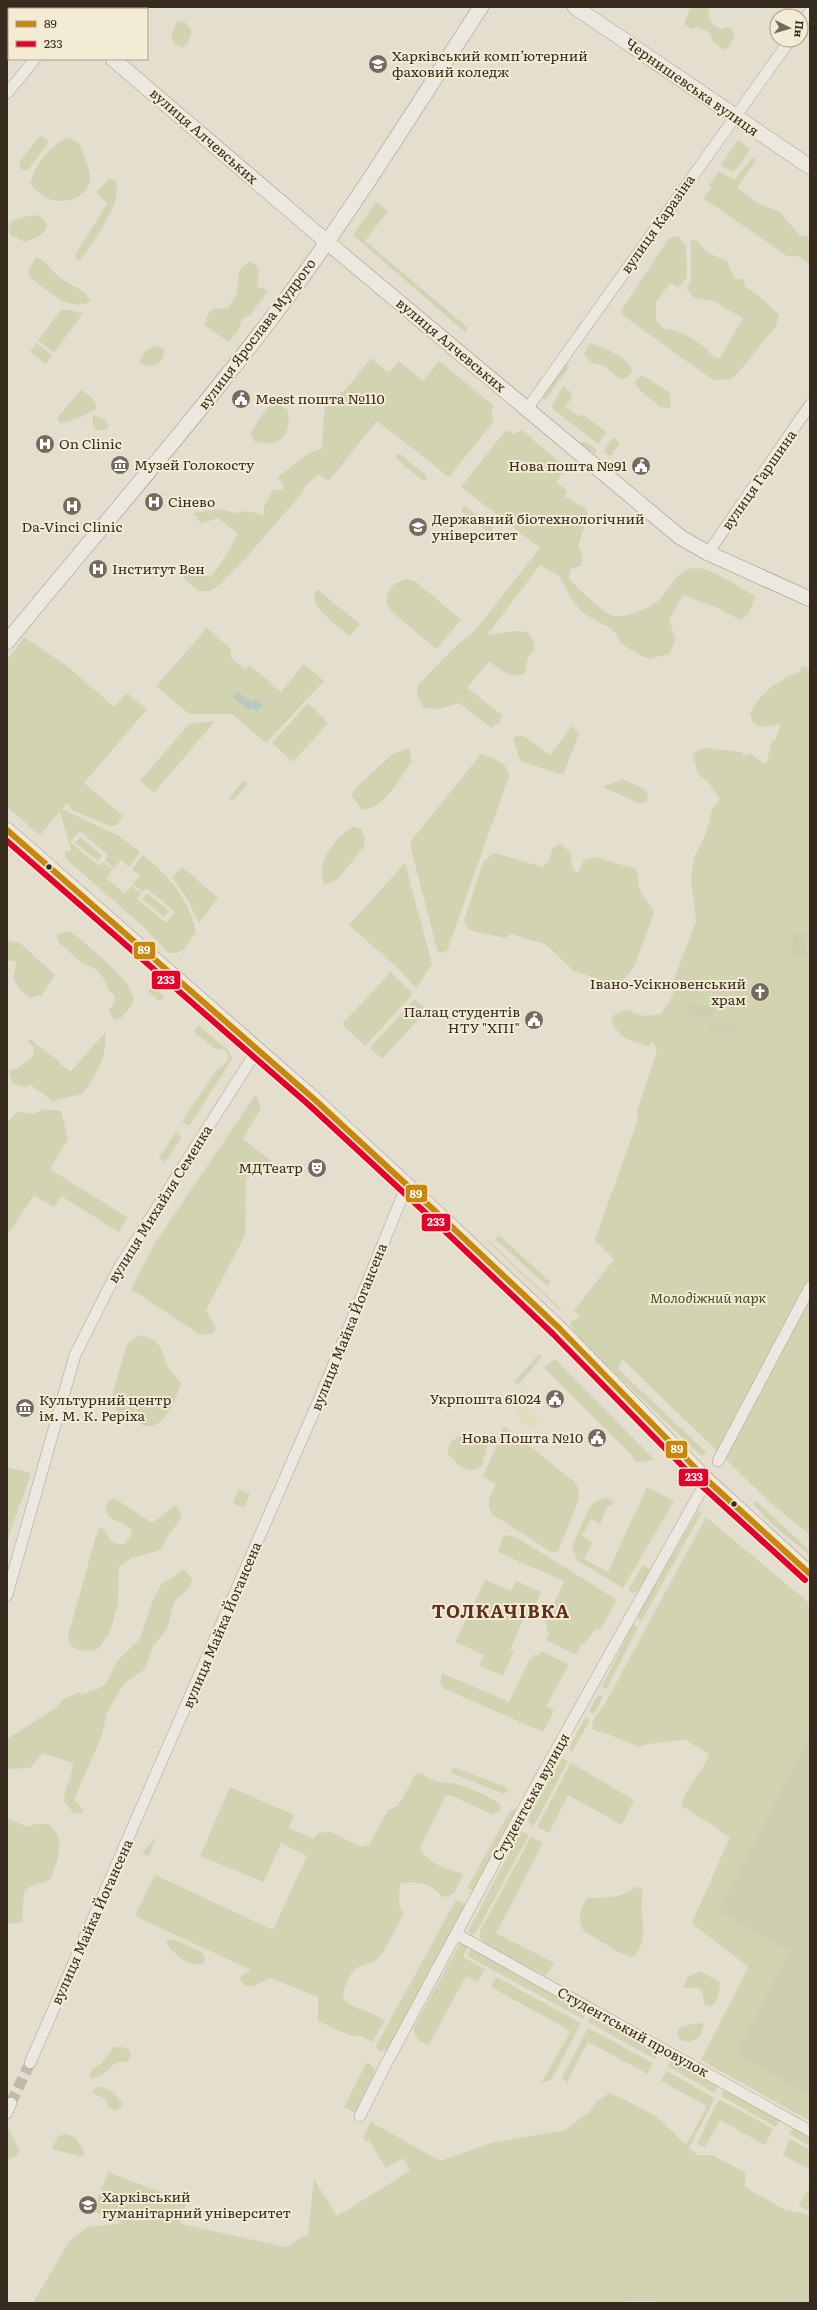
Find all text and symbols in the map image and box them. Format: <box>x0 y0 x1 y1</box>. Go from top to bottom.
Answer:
legend <box>8 8 148 60</box>
north arrow <box>769 8 809 48</box>
text: 89 <box>44 14 57 32</box>
text: Пн <box>791 20 809 38</box>
street label: Чернишевська вулиця <box>622 32 764 140</box>
text: 233 <box>44 34 63 52</box>
place label: Харківський компʼютерний фаховий коледж <box>392 45 588 81</box>
school or university icon: Харківський компʼютерний фаховий коледж <box>367 53 389 75</box>
street label: вулиця Алчевських <box>146 83 263 188</box>
street label: вулиця Каразіна <box>615 169 699 277</box>
street label: вулиця Ярослава Мудрого <box>193 254 320 413</box>
street label: вулиця Алчевських <box>393 292 511 396</box>
public building icon: Meest пошта №110 <box>230 388 252 410</box>
place label: Meest пошта №110 <box>255 388 385 408</box>
street label: вулиця Гаршина <box>716 425 801 534</box>
hospital icon: On Clinic <box>34 433 56 455</box>
place label: On Clinic <box>59 433 122 453</box>
museum icon: Музей Голокосту <box>109 454 131 476</box>
place label: Музей Голокосту <box>134 454 255 474</box>
place label: Нова пошта №91 <box>508 455 627 475</box>
public building icon: Нова пошта №91 <box>630 455 652 477</box>
hospital icon: Сінево <box>143 491 165 513</box>
place label: Сінево <box>168 491 215 511</box>
hospital icon: Da-Vinci Сlinic <box>61 495 83 517</box>
place label: Державний біотехнологічний університет <box>432 508 645 544</box>
place label: Da-Vinci Сlinic <box>22 516 123 536</box>
school or university icon: Державний біотехнологічний університет <box>407 516 429 538</box>
hospital icon: Інститут Вен <box>87 558 109 580</box>
place label: Інститут Вен <box>112 558 205 578</box>
unlabelled marker <box>44 862 54 872</box>
line badge: 89 <box>133 941 156 960</box>
text: 89 <box>138 941 150 957</box>
line badge: 233 <box>151 970 181 990</box>
text: 233 <box>157 971 175 987</box>
place label: Івано-Усікновенський храм <box>590 973 746 1009</box>
church icon: Івано-Усікновенський храм <box>749 981 771 1003</box>
place label: Палац студентів НТУ "ХПІ" <box>403 1001 520 1037</box>
public building icon: Палац студентів НТУ "ХПІ" <box>523 1009 545 1031</box>
street label: вулиця Михайля Семенка <box>102 1120 216 1286</box>
place label: МДТеатр <box>238 1157 303 1177</box>
theatre icon: МДТеатр <box>306 1157 328 1179</box>
line badge: 89 <box>405 1184 428 1203</box>
text: 89 <box>410 1185 422 1201</box>
line badge: 233 <box>421 1213 451 1232</box>
text: 233 <box>427 1213 445 1229</box>
street label: вулиця Майка Йогансена <box>305 1239 391 1413</box>
park label: Молодіжний парк <box>650 1287 767 1307</box>
place label: Укрпошта 61024 <box>430 1388 541 1408</box>
public building icon: Укрпошта 61024 <box>544 1388 566 1410</box>
place label: Культурний центр ім. М. К. Реріха <box>39 1389 171 1425</box>
museum icon: Культурний центр ім. М. К. Реріха <box>14 1397 36 1419</box>
place label: Нова Пошта №10 <box>461 1427 583 1447</box>
public building icon: Нова Пошта №10 <box>586 1427 608 1449</box>
line badge: 89 <box>665 1440 688 1459</box>
text: 89 <box>671 1440 683 1456</box>
line badge: 233 <box>678 1468 709 1487</box>
text: 233 <box>685 1468 703 1484</box>
unlabelled marker <box>729 1499 739 1509</box>
street label: вулиця Майка Йогансена <box>177 1538 265 1711</box>
district label: ТОЛКАЧІВКА <box>432 1597 570 1624</box>
street label: Студентська вулиця <box>487 1729 574 1864</box>
street label: вулиця Майка Йогансена <box>46 1835 137 2008</box>
street label: Студентський провулок <box>554 1981 713 2081</box>
place label: Харківський гуманітарний університет <box>102 2186 291 2222</box>
school or university icon: Харківський гуманітарний університет <box>77 2194 99 2216</box>

